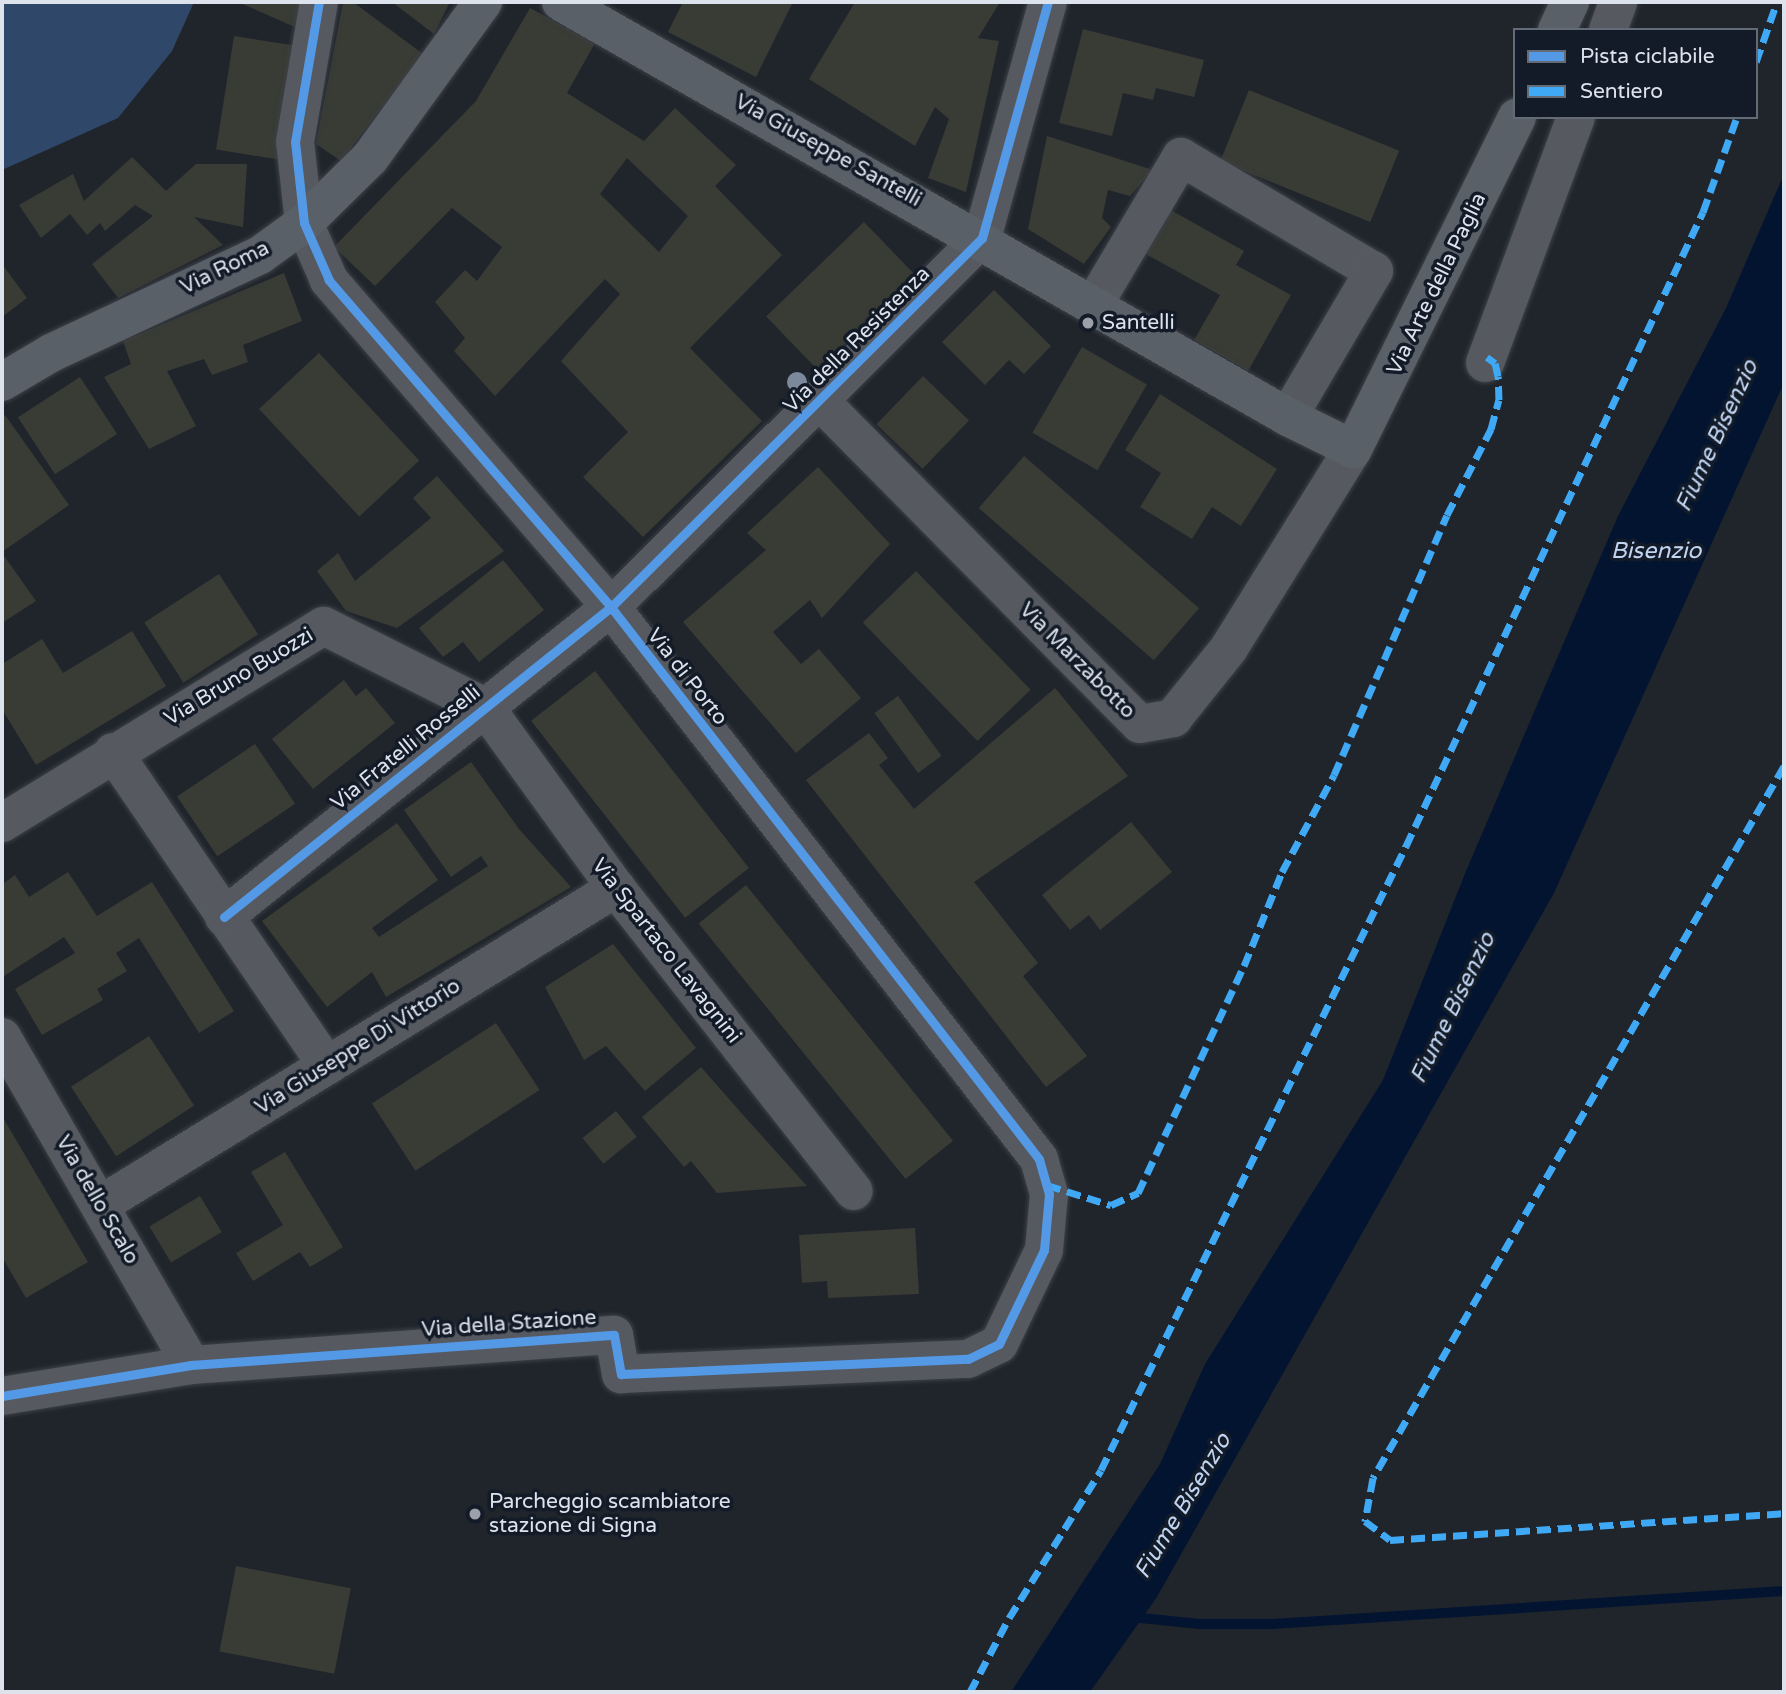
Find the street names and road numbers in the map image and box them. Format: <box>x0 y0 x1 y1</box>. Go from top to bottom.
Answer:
street label: Via Giuseppe Santelli <box>730 89 926 213</box>
street label: Via Arte della Paglia <box>1382 189 1492 379</box>
street label: Via Roma <box>176 236 274 300</box>
street label: Via della Resistenza <box>779 262 935 418</box>
street label: Via Marzabotto <box>1014 598 1140 724</box>
street label: Via Bruno Buozzi <box>160 623 318 731</box>
street label: Via di Porto <box>641 624 733 730</box>
street label: Via Fratelli Rosselli <box>326 680 486 816</box>
street label: Via Spartaco Lavagnini <box>586 854 746 1048</box>
street label: Via Giuseppe Di Vittorio <box>251 973 465 1121</box>
street label: Via dello Scalo <box>50 1131 144 1269</box>
street label: Via della Stazione <box>421 1305 597 1343</box>

